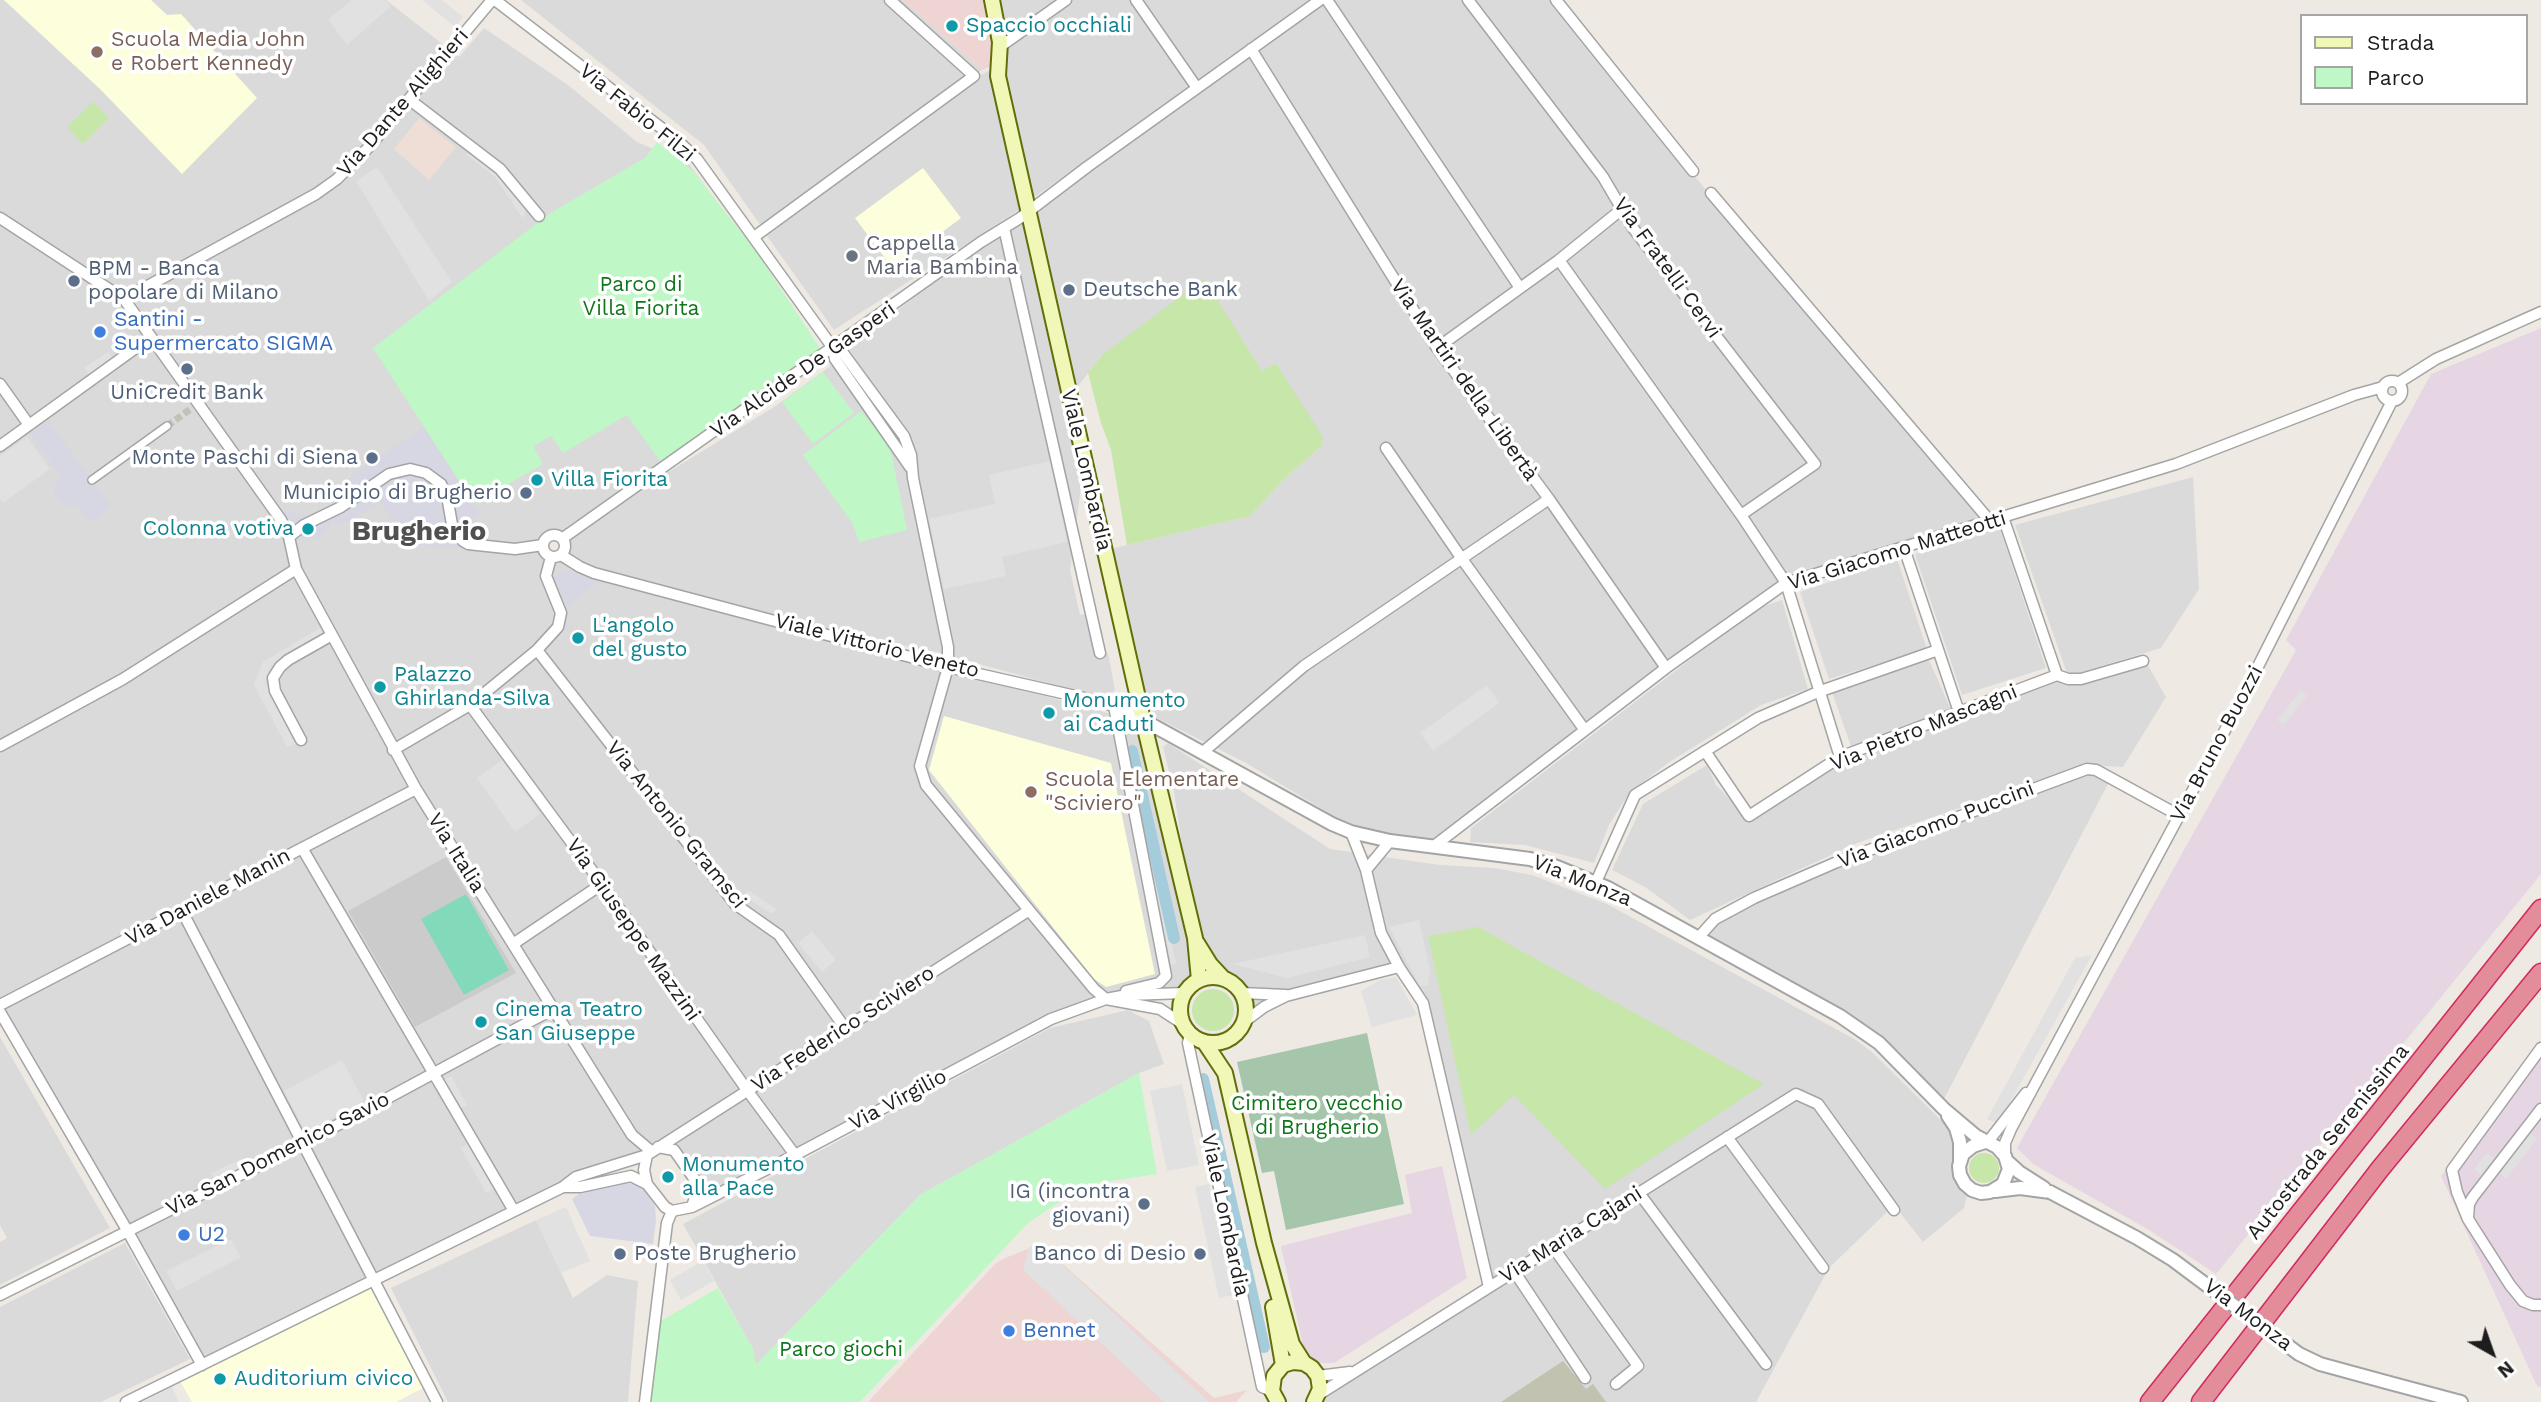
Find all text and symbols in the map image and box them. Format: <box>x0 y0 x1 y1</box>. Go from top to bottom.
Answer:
place label: Spaccio occhiali <box>966 13 1132 39</box>
legend <box>2300 14 2527 105</box>
marker: Spaccio occhiali <box>944 18 960 34</box>
street label: Via Dante Alighieri <box>332 24 474 182</box>
place label: Scuola Media John e Robert Kennedy <box>111 27 305 77</box>
text: Strada <box>2367 30 2434 55</box>
marker: Scuola Media John e Robert Kennedy <box>89 44 105 60</box>
street label: Via Fabio Filzi <box>574 59 700 167</box>
text: Parco <box>2367 65 2424 90</box>
street label: Via Fratelli Cervi <box>1607 193 1727 343</box>
place label: Cappella Maria Bambina <box>866 231 1018 281</box>
marker: Cappella Maria Bambina <box>844 248 860 264</box>
place label: BPM - Banca popolare di Milano <box>88 256 279 306</box>
park label: Parco di Villa Fiorita <box>583 272 699 322</box>
marker: BPM - Banca popolare di Milano <box>66 273 82 289</box>
street label: Via Martiri della Libertà <box>1385 274 1543 486</box>
place label: Deutsche Bank <box>1083 277 1238 303</box>
marker: Deutsche Bank <box>1061 282 1077 298</box>
street label: Via Alcide De Gasperi <box>706 296 900 444</box>
place label: Santini - Supermercato SIGMA <box>114 307 333 357</box>
marker: Santini - Supermercato SIGMA <box>92 324 108 340</box>
marker: UniCredit Bank <box>179 361 195 377</box>
place label: UniCredit Bank <box>110 380 264 406</box>
street label: Viale Lombardia <box>1055 387 1117 553</box>
place label: Monte Paschi di Siena <box>132 445 358 471</box>
marker: Monte Paschi di Siena <box>364 450 380 466</box>
place label: Villa Fiorita <box>551 467 668 493</box>
marker: Villa Fiorita <box>529 472 545 488</box>
place label: Municipio di Brugherio <box>283 480 512 506</box>
marker: Municipio di Brugherio <box>518 485 534 501</box>
street label: Via Giacomo Matteotti <box>1785 506 2009 596</box>
district label: Brugherio <box>352 515 486 549</box>
place label: Colonna votiva <box>143 516 294 542</box>
marker: Colonna votiva <box>300 521 316 537</box>
street label: Viale Vittorio Veneto <box>772 608 982 684</box>
place label: L'angolo del gusto <box>592 613 687 663</box>
marker: L'angolo del gusto <box>570 630 586 646</box>
place label: Palazzo Ghirlanda-Silva <box>394 662 550 712</box>
street label: Via Bruno Buozzi <box>2165 662 2269 826</box>
marker: Palazzo Ghirlanda-Silva <box>372 679 388 695</box>
street label: Via Pietro Mascagni <box>1827 679 2021 777</box>
place label: Monumento ai Caduti <box>1063 688 1186 738</box>
marker: Monumento ai Caduti <box>1041 705 1057 721</box>
street label: Via Antonio Gramsci <box>601 736 751 914</box>
place label: Scuola Elementare "Sciviero" <box>1045 767 1239 817</box>
street label: Via Giacomo Puccini <box>1834 776 2038 874</box>
marker: Scuola Elementare "Sciviero" <box>1023 784 1039 800</box>
street label: Via Italia <box>422 809 490 897</box>
street label: Via Giuseppe Mazzini <box>560 834 706 1026</box>
street label: Via Daniele Manin <box>121 843 295 951</box>
street label: Via Monza <box>1529 850 1635 912</box>
street label: Via Federico Sciviero <box>747 960 939 1098</box>
place label: Cinema Teatro San Giuseppe <box>495 997 643 1047</box>
marker: Cinema Teatro San Giuseppe <box>473 1014 489 1030</box>
street label: Autostrada Serenissima <box>2241 1039 2415 1245</box>
street label: Via Virgilio <box>845 1064 951 1136</box>
street label: Via San Domenico Savio <box>162 1087 394 1221</box>
park label: Cimitero vecchio di Brugherio <box>1231 1091 1403 1141</box>
street label: Viale Lombardia <box>1195 1131 1255 1299</box>
place label: Monumento alla Pace <box>682 1152 805 1202</box>
marker: Monumento alla Pace <box>660 1169 676 1185</box>
place label: IG (incontra giovani) <box>1009 1179 1130 1229</box>
street label: Via Maria Cajani <box>1495 1181 1647 1289</box>
marker: IG (incontra giovani) <box>1136 1196 1152 1212</box>
place label: U2 <box>198 1222 225 1248</box>
marker: U2 <box>176 1227 192 1243</box>
place label: Poste Brugherio <box>634 1241 797 1267</box>
place label: Banco di Desio <box>1033 1241 1186 1267</box>
marker: Poste Brugherio <box>612 1246 628 1262</box>
marker: Banco di Desio <box>1192 1246 1208 1262</box>
street label: Via Monza <box>2199 1273 2297 1357</box>
place label: Bennet <box>1023 1318 1095 1344</box>
north arrow <box>2457 1318 2527 1388</box>
marker: Bennet <box>1001 1323 1017 1339</box>
park label: Parco giochi <box>779 1337 903 1363</box>
text: N <box>2493 1356 2519 1383</box>
place label: Auditorium civico <box>234 1366 413 1392</box>
marker: Auditorium civico <box>212 1371 228 1387</box>

